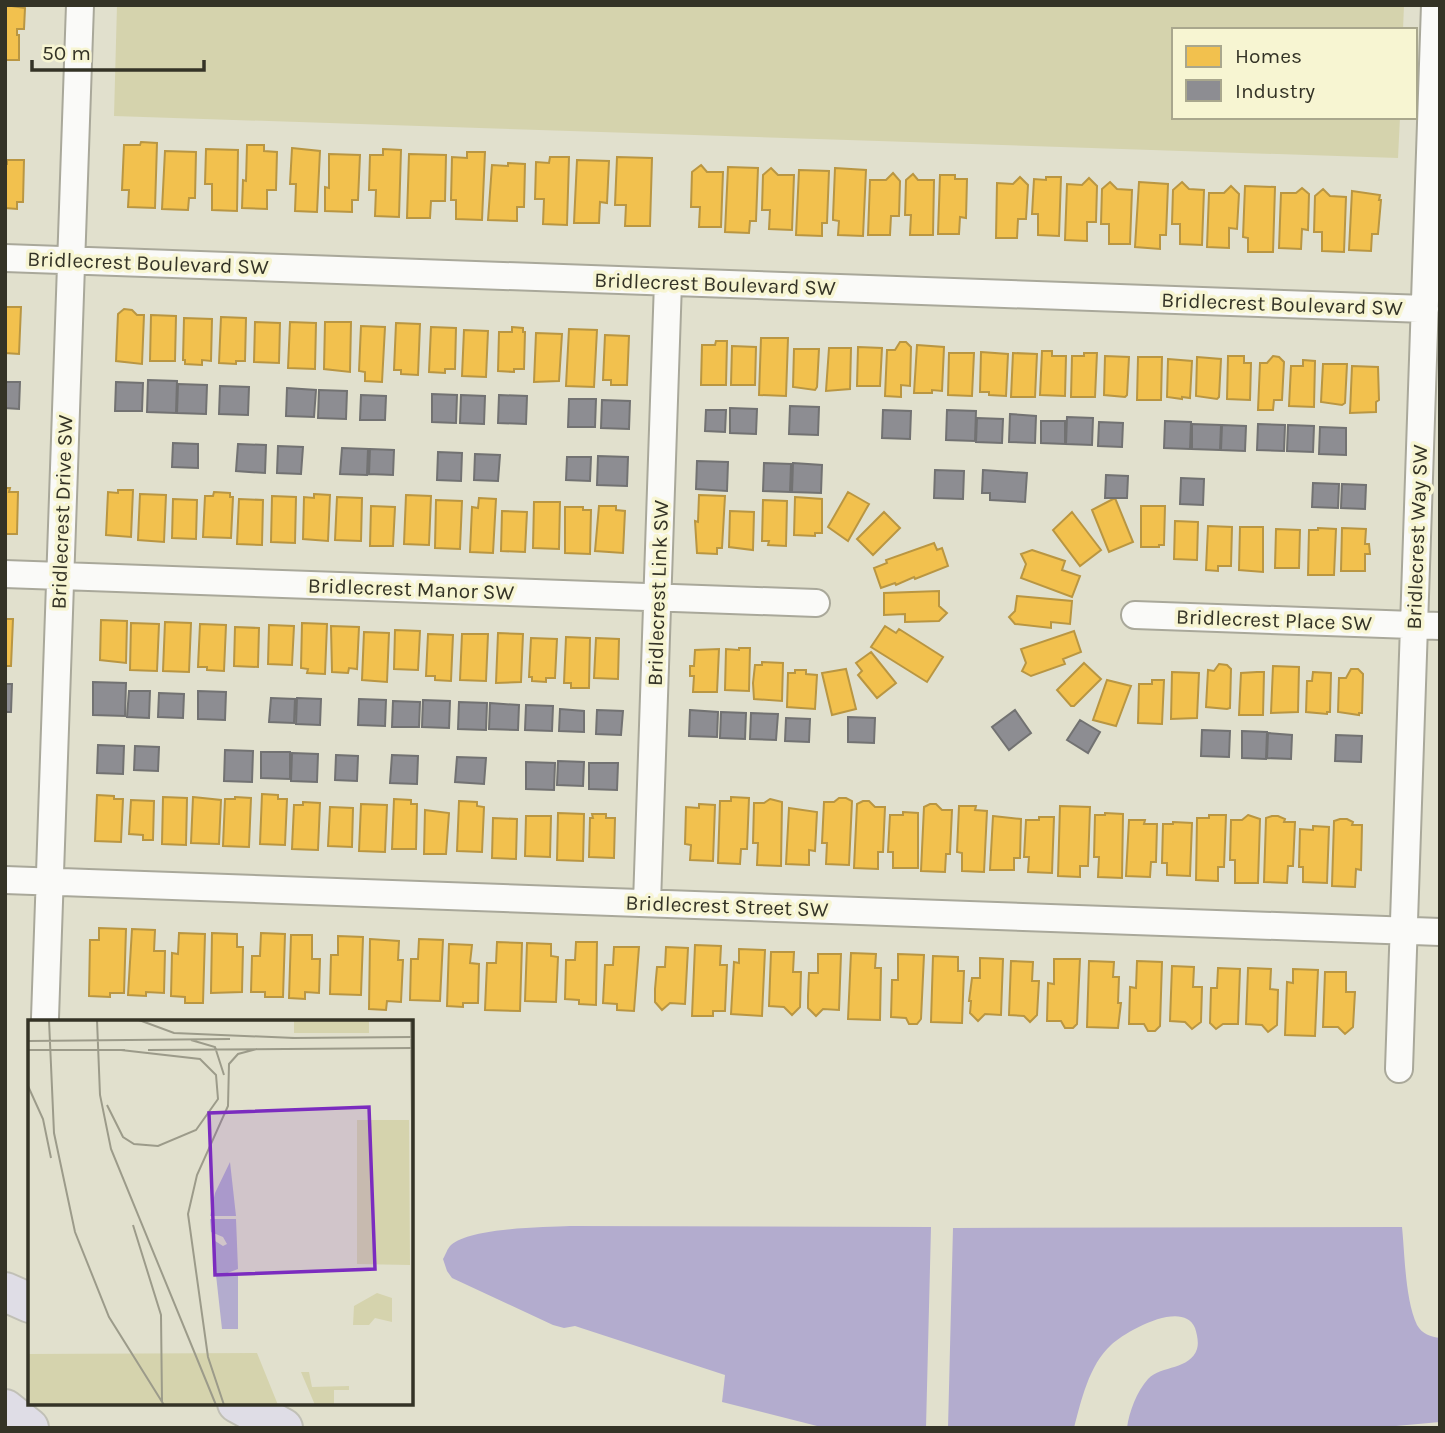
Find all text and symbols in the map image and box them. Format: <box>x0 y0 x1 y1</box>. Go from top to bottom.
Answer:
scale bar <box>32 28 203 72</box>
legend <box>1172 28 1417 119</box>
text: 50 m <box>42 41 91 65</box>
text: Homes <box>1235 44 1302 68</box>
text: Industry <box>1235 79 1315 103</box>
street label: Bridlecrest Boulevard SW <box>27 247 269 279</box>
street label: Bridlecrest Boulevard SW <box>594 268 836 300</box>
street label: Bridlecrest Boulevard SW <box>1161 288 1403 320</box>
street label: Bridlecrest Drive SW <box>47 414 77 610</box>
street label: Bridlecrest Way SW <box>1402 444 1432 630</box>
street label: Bridlecrest Link SW <box>643 499 673 686</box>
street label: Bridlecrest Manor SW <box>307 573 515 605</box>
street label: Bridlecrest Place SW <box>1176 605 1373 635</box>
street label: Bridlecrest Street SW <box>625 890 829 922</box>
inset map <box>28 1020 413 1405</box>

